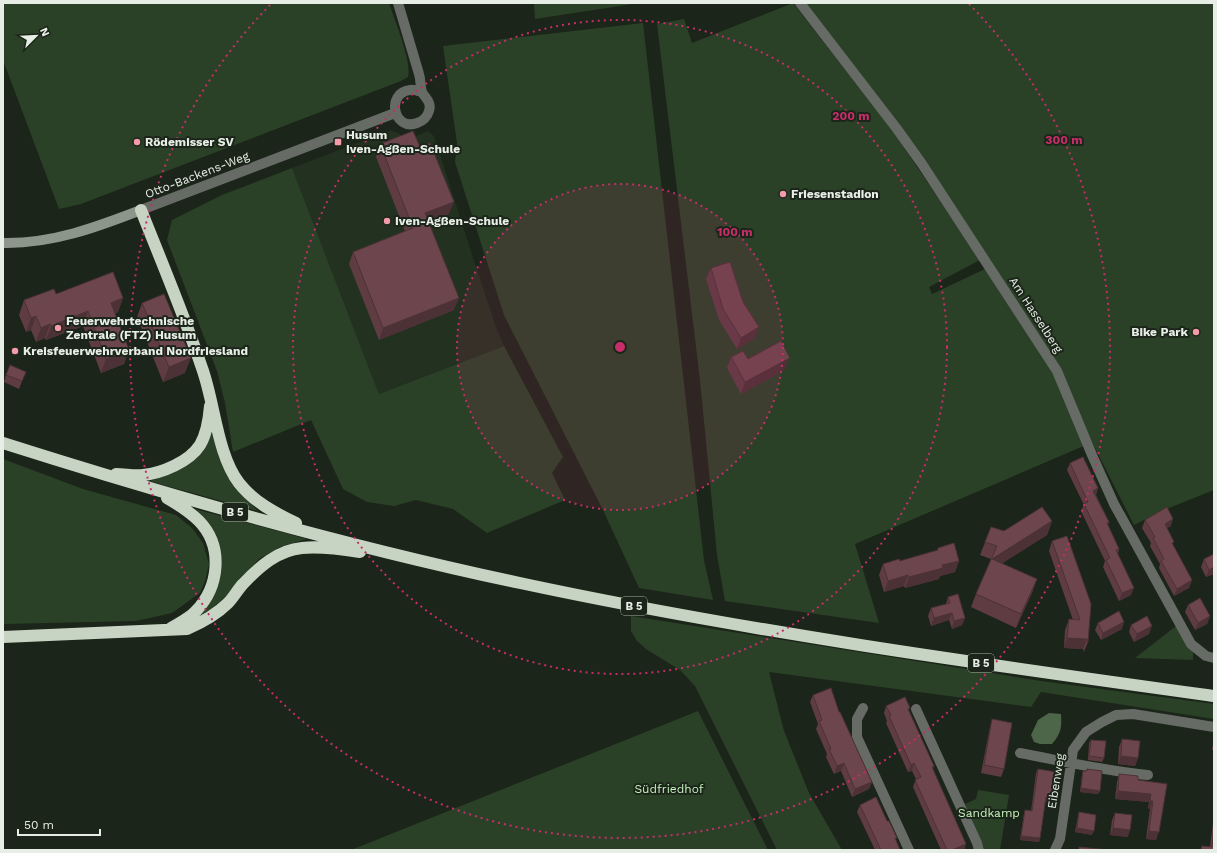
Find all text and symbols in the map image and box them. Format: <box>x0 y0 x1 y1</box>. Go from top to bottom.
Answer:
north arrow <box>16 16 56 56</box>
text: N <box>37 26 52 39</box>
text: 200 m <box>832 109 870 123</box>
place label: Husum Iven-Agßen-Schule <box>346 128 460 156</box>
text: 300 m <box>1045 133 1083 147</box>
place label: Rödemisser SV <box>145 135 234 149</box>
marker: Rödemisser SV <box>132 137 142 147</box>
marker: Husum Iven-Agßen-Schule <box>333 137 343 147</box>
street label: Otto-Backens-Weg <box>143 148 252 201</box>
place label: Friesenstadion <box>791 187 879 201</box>
marker: Friesenstadion <box>778 189 788 199</box>
place label: Iven-Agßen-Schule <box>395 214 509 228</box>
marker: Iven-Agßen-Schule <box>382 216 392 226</box>
text: 100 m <box>717 225 753 239</box>
street label: Am Hasselberg <box>1006 274 1066 356</box>
place label: Feuerwehrtechnische Zentrale (FTZ) Husum <box>66 314 196 342</box>
marker: Feuerwehrtechnische Zentrale (FTZ) Husum <box>53 323 63 333</box>
place label: Bike Park <box>1131 325 1189 339</box>
marker: Bike Park <box>1191 327 1201 337</box>
centre of rings <box>613 340 627 354</box>
place label: Kreisfeuerwehrverband Nordfriesland <box>23 344 248 358</box>
marker: Kreisfeuerwehrverband Nordfriesland <box>10 346 20 356</box>
road number: B 5 <box>222 503 248 521</box>
road number: B 5 <box>621 597 647 615</box>
road number: B 5 <box>968 654 994 672</box>
street label: Eibenweg <box>1045 752 1067 810</box>
park label: Südfriedhof <box>634 782 704 796</box>
park label: Sandkamp <box>958 806 1020 820</box>
scale bar <box>18 811 100 837</box>
text: 50 m <box>24 818 54 832</box>

